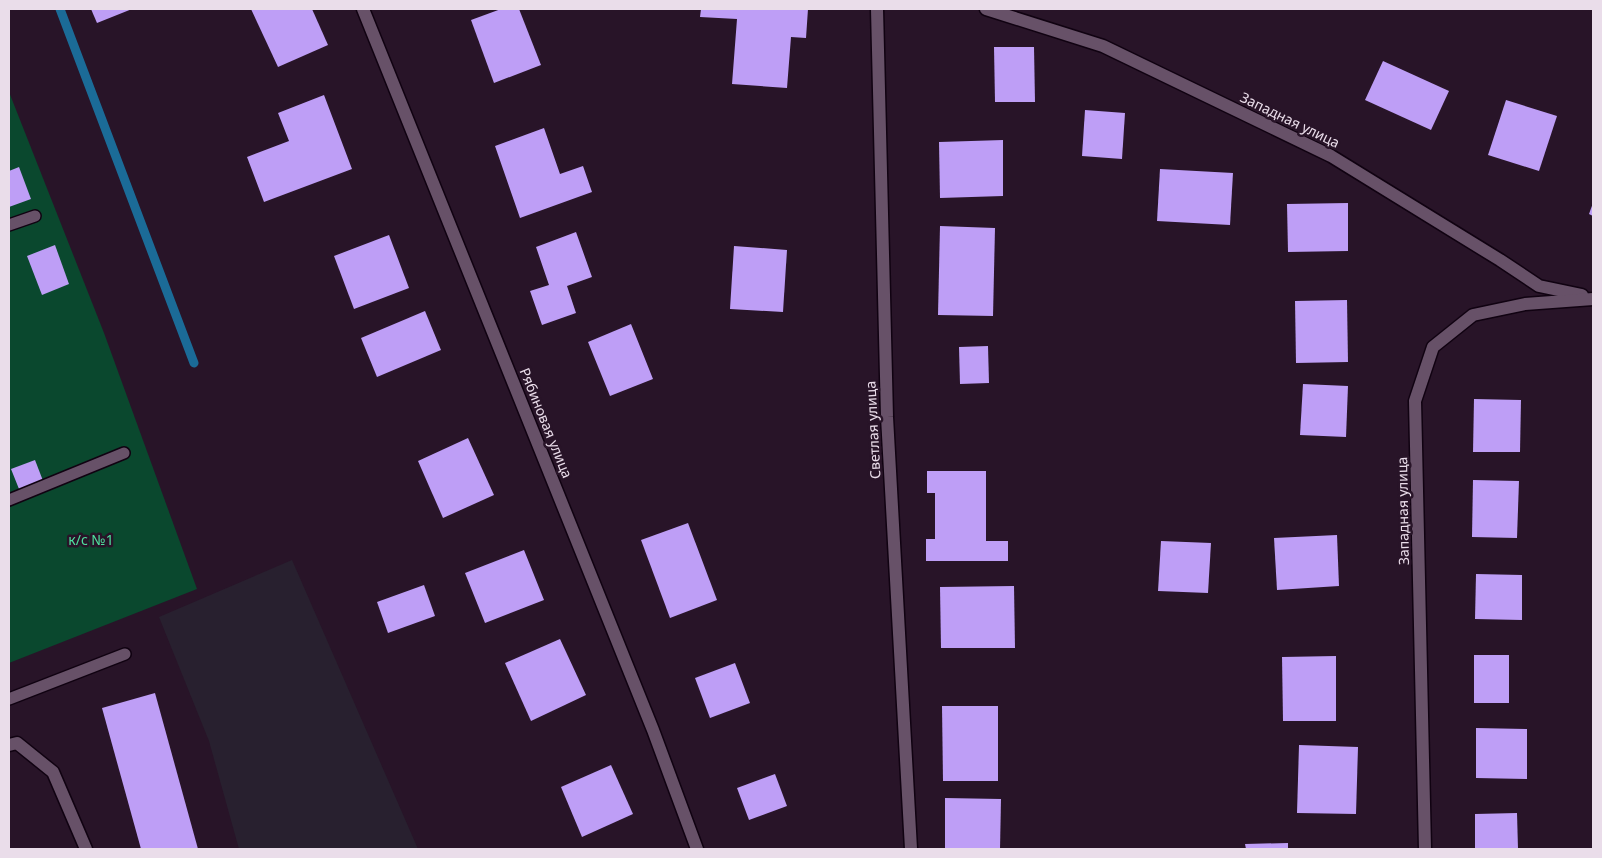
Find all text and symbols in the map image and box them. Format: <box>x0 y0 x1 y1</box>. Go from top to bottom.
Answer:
street label: Западная улица <box>1237 87 1343 152</box>
street label: Рябиновая улица <box>516 365 577 481</box>
street label: Светлая улица <box>860 381 885 479</box>
street label: Западная улица <box>1392 457 1413 565</box>
park label: к/с №1 <box>68 530 114 549</box>

